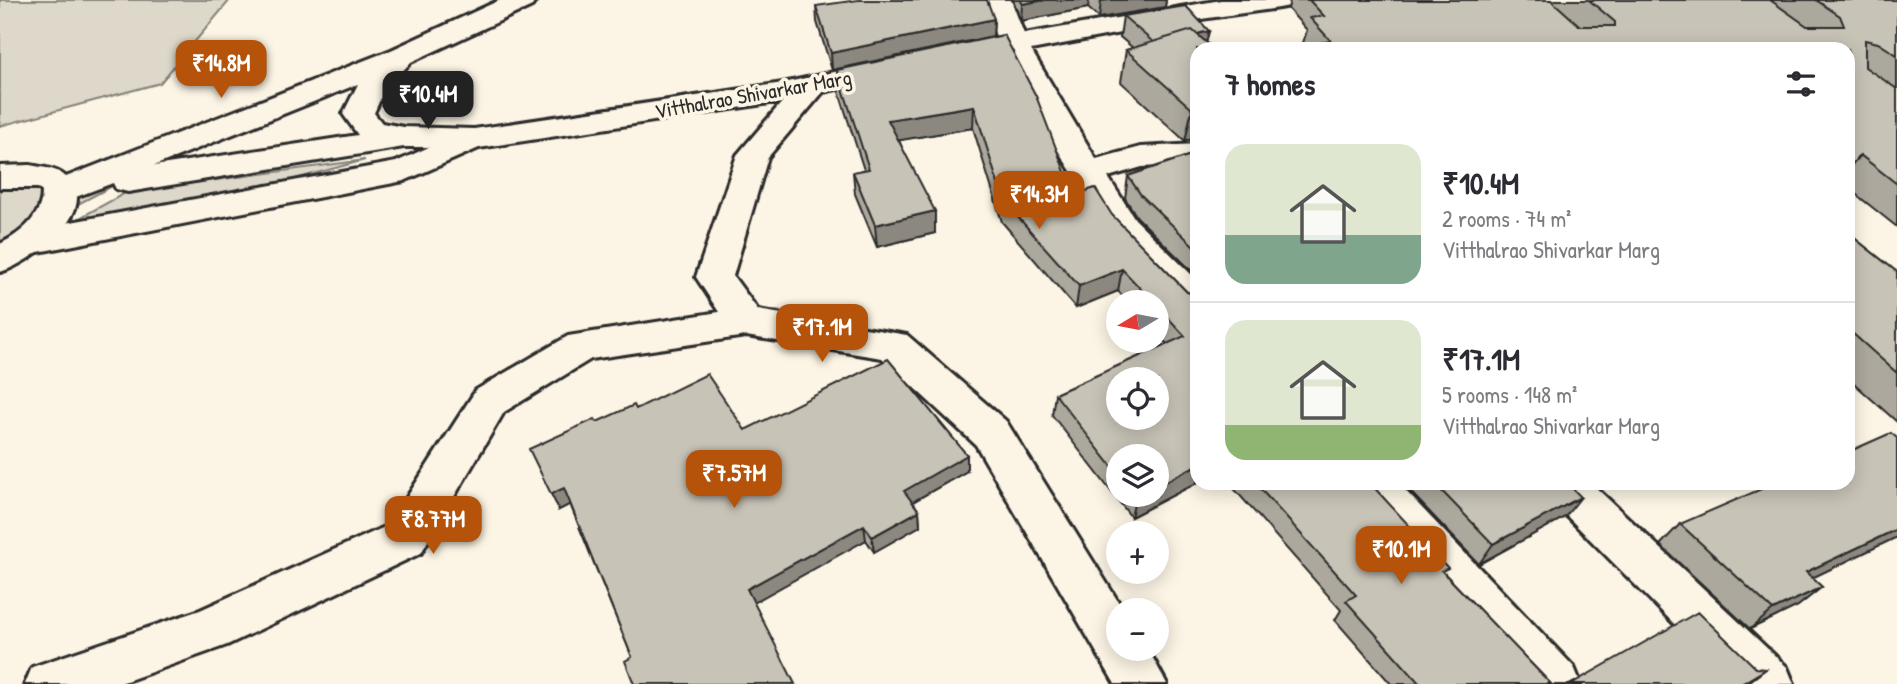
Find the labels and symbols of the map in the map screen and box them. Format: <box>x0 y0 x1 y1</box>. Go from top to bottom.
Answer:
pin: ₹14.8M <box>164 41 278 100</box>
street label: Vitthalrao Shivarkar Marg <box>652 62 854 126</box>
pin: ₹10.4M <box>371 72 485 131</box>
pin: ₹14.3M <box>982 172 1096 231</box>
north arrow <box>1106 290 1169 354</box>
pin: ₹17.1M <box>765 304 879 364</box>
pin: ₹7.57M <box>677 450 791 510</box>
pin: ₹8.77M <box>376 496 490 556</box>
pin: ₹10.1M <box>1344 526 1458 586</box>

